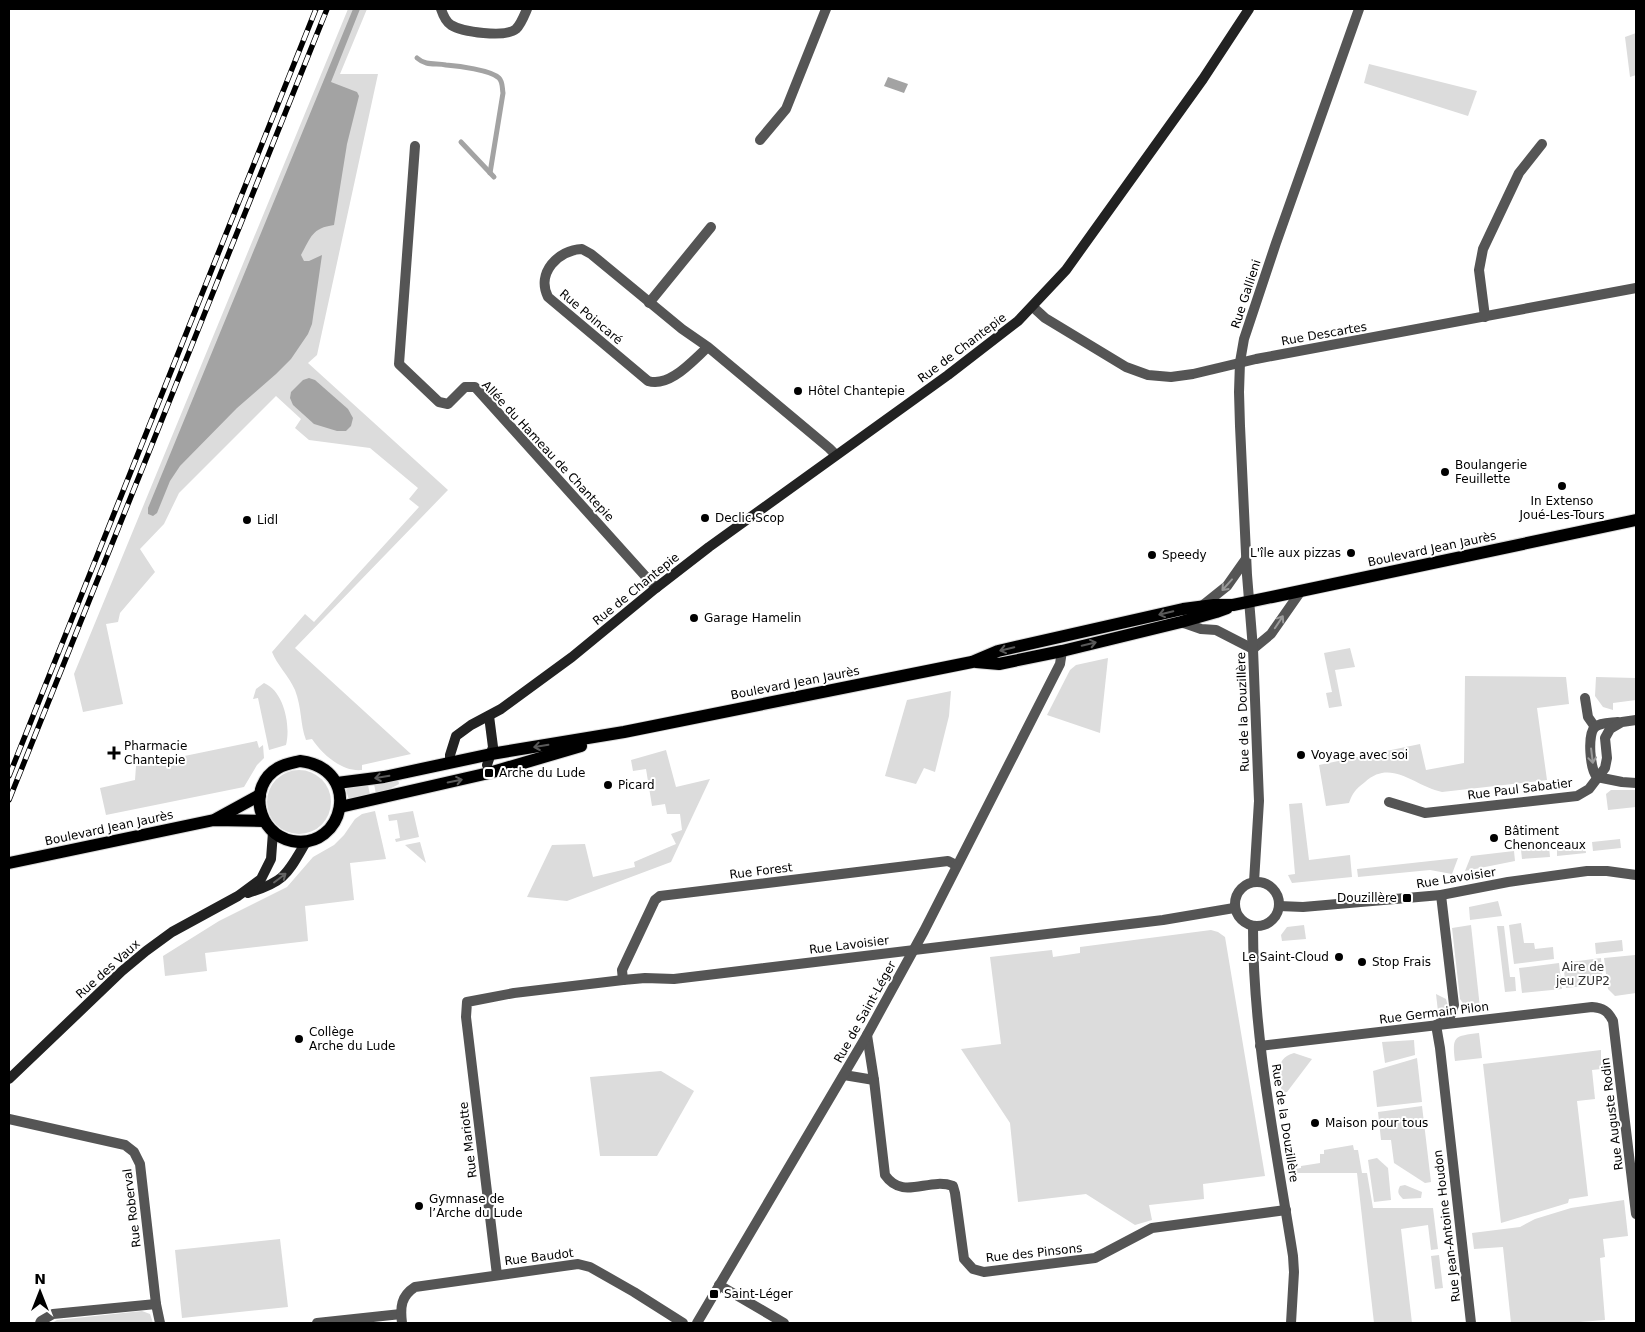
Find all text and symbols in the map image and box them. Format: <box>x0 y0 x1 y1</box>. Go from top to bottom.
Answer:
street label: Rue Gallieni <box>1228 258 1264 330</box>
street label: Rue Poincaré <box>557 287 625 347</box>
street label: Rue de Chantepie <box>915 310 1009 386</box>
street label: Rue Descartes <box>1280 320 1368 348</box>
street label: Allée du Hameau de Chantepie <box>479 378 617 524</box>
place label: Hôtel Chantepie <box>808 384 905 398</box>
marker: Hôtel Chantepie <box>792 385 804 397</box>
place label: Boulangerie Feuillette <box>1455 458 1527 486</box>
marker: Boulangerie Feuillette <box>1439 466 1451 478</box>
marker: In Extenso Joué-Les-Tours <box>1556 480 1568 492</box>
place label: In Extenso Joué-Les-Tours <box>1519 494 1604 522</box>
place label: Declic Scop <box>715 511 784 525</box>
marker: Declic Scop <box>699 512 711 524</box>
place label: Lidl <box>257 513 278 527</box>
marker: Lidl <box>241 514 253 526</box>
street label: Boulevard Jean Jaurès <box>1366 529 1498 569</box>
place label: L'île aux pizzas <box>1250 546 1341 560</box>
marker: L'île aux pizzas <box>1345 547 1357 559</box>
place label: Speedy <box>1162 548 1207 562</box>
marker: Speedy <box>1146 549 1158 561</box>
street label: Rue de Chantepie <box>590 550 682 628</box>
one-way arrow <box>1221 578 1232 591</box>
one-way arrow <box>1158 609 1174 618</box>
place label: Garage Hamelin <box>704 611 801 625</box>
marker: Garage Hamelin <box>688 612 700 624</box>
one-way arrow <box>1274 615 1284 629</box>
one-way arrow <box>1080 639 1096 648</box>
one-way arrow <box>1000 645 1016 654</box>
street label: Rue de la Douzillère <box>1234 652 1252 772</box>
street label: Boulevard Jean Jaurès <box>729 664 861 702</box>
place label: Pharmacie Chantepie <box>124 739 187 767</box>
one-way arrow <box>534 741 550 751</box>
marker: Pharmacie Chantepie <box>108 747 120 759</box>
one-way arrow <box>1587 747 1597 763</box>
place label: Voyage avec soi <box>1311 748 1408 762</box>
marker: Voyage avec soi <box>1295 749 1307 761</box>
place label: Arche du Lude <box>499 766 585 780</box>
marker: Arche du Lude <box>483 767 495 779</box>
one-way arrow <box>374 772 390 782</box>
one-way arrow <box>446 776 462 785</box>
street label: Rue Paul Sabatier <box>1467 776 1573 802</box>
place label: Picard <box>618 778 655 792</box>
marker: Picard <box>602 779 614 791</box>
street label: Boulevard Jean Jaurès <box>43 808 175 848</box>
place label: Bâtiment Chenonceaux <box>1504 824 1586 852</box>
marker: Bâtiment Chenonceaux <box>1488 832 1500 844</box>
street label: Rue Forest <box>729 860 794 882</box>
street label: Rue Lavoisier <box>1415 865 1497 891</box>
one-way arrow <box>273 873 286 884</box>
place label: Douzillère <box>1337 891 1397 905</box>
marker: Douzillère <box>1401 892 1413 904</box>
street label: Rue Lavoisier <box>808 933 890 957</box>
street label: Rue des Vaux <box>73 937 143 1001</box>
place label: Le Saint-Cloud <box>1242 950 1329 964</box>
marker: Le Saint-Cloud <box>1333 951 1345 963</box>
place label: Stop Frais <box>1372 955 1431 969</box>
marker: Stop Frais <box>1356 956 1368 968</box>
street label: Rue de Saint-Léger <box>831 959 899 1065</box>
park label: Aire de jeu ZUP2 <box>1555 960 1610 988</box>
street label: Rue Germain Pilon <box>1378 999 1490 1027</box>
place label: Collège Arche du Lude <box>309 1025 395 1053</box>
marker: Collège Arche du Lude <box>293 1033 305 1045</box>
street label: Rue Auguste Rodin <box>1598 1057 1626 1171</box>
street label: Rue de la Douzillère <box>1269 1063 1301 1183</box>
street label: Rue Mariotte <box>456 1101 480 1179</box>
place label: Maison pour tous <box>1325 1116 1428 1130</box>
marker: Maison pour tous <box>1309 1117 1321 1129</box>
street label: Rue Jean-Antoine Houdon <box>1431 1149 1463 1303</box>
street label: Rue Roberval <box>120 1168 144 1248</box>
place label: Gymnase de l’Arche du Lude <box>429 1192 523 1220</box>
marker: Gymnase de l’Arche du Lude <box>413 1200 425 1212</box>
street label: Rue des Pinsons <box>985 1241 1083 1265</box>
street label: Rue Baudot <box>504 1246 575 1268</box>
north arrow <box>15 1267 65 1317</box>
text: N <box>34 1271 46 1287</box>
place label: Saint-Léger <box>724 1287 793 1301</box>
marker: Saint-Léger <box>708 1288 720 1300</box>

